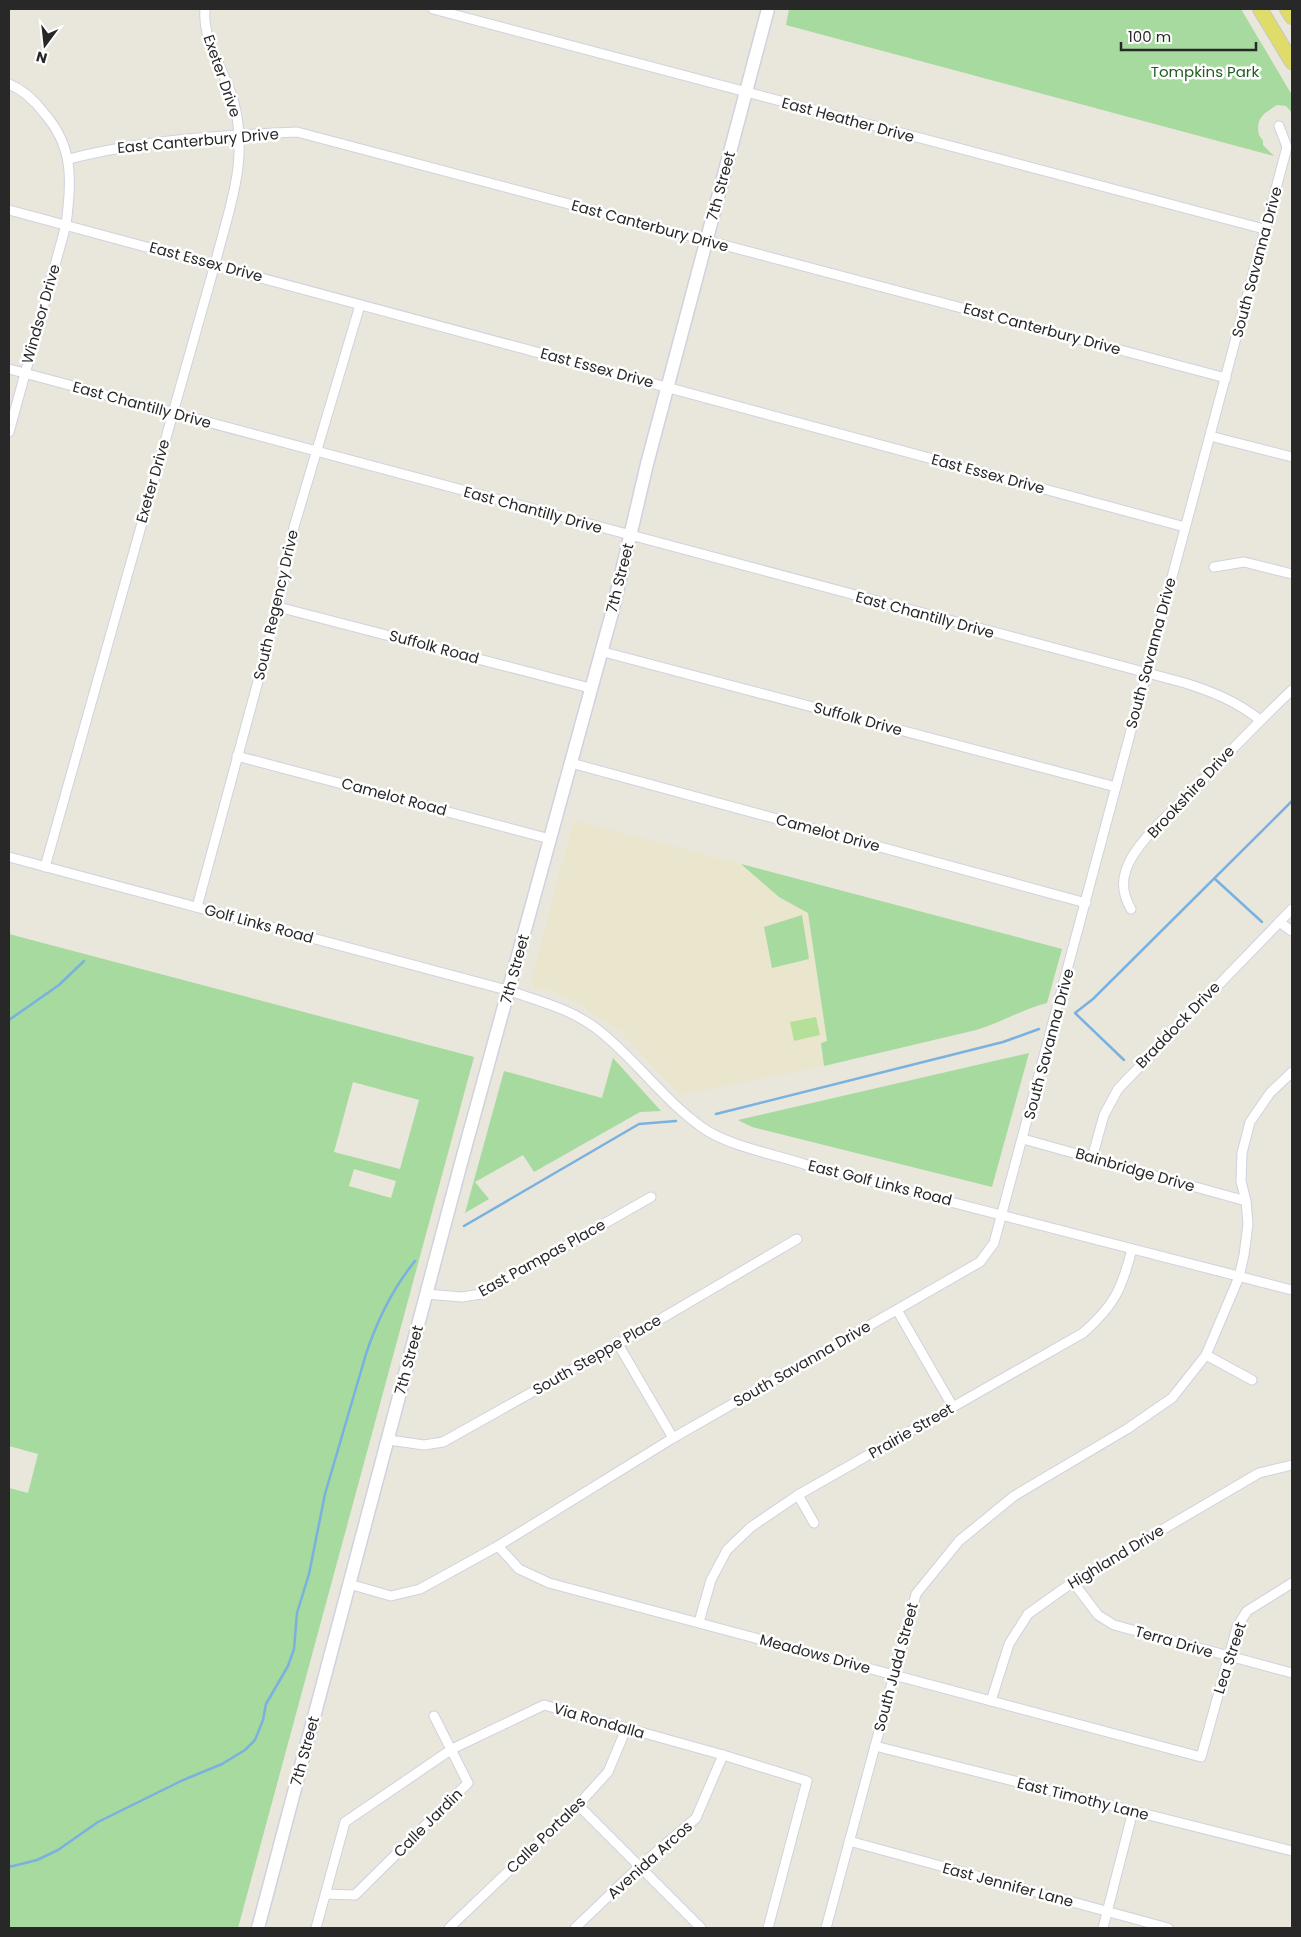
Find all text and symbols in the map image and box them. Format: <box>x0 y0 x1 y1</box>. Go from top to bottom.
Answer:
north arrow <box>20 20 70 70</box>
scale bar <box>1121 20 1256 52</box>
text: 100 m <box>1128 26 1171 47</box>
street label: Exeter Drive <box>199 32 246 120</box>
text: N <box>34 47 49 69</box>
park label: Tompkins Park <box>1151 61 1259 82</box>
street label: East Heather Drive <box>779 92 917 147</box>
street label: East Canterbury Drive <box>116 123 280 158</box>
street label: 7th Street <box>701 149 740 223</box>
street label: South Savanna Drive <box>1226 184 1287 340</box>
street label: East Canterbury Drive <box>569 194 731 257</box>
street label: East Essex Drive <box>147 236 265 287</box>
street label: Windsor Drive <box>16 262 65 366</box>
street label: East Canterbury Drive <box>961 297 1123 360</box>
street label: East Essex Drive <box>538 342 656 393</box>
street label: East Chantilly Drive <box>71 376 214 433</box>
street label: Exeter Drive <box>131 437 174 525</box>
street label: East Essex Drive <box>929 448 1047 499</box>
street label: East Chantilly Drive <box>462 481 605 538</box>
street label: South Regency Drive <box>248 528 303 682</box>
street label: 7th Street <box>601 541 638 615</box>
street label: South Savanna Drive <box>1120 575 1181 731</box>
street label: East Chantilly Drive <box>854 586 997 643</box>
street label: Suffolk Road <box>387 624 481 669</box>
street label: Suffolk Drive <box>812 697 905 740</box>
street label: Brookshire Drive <box>1142 741 1239 842</box>
street label: Camelot Road <box>339 772 449 821</box>
street label: Camelot Drive <box>774 809 882 856</box>
street label: Golf Links Road <box>202 899 316 948</box>
street label: 7th Street <box>495 932 534 1006</box>
street label: South Savanna Drive <box>1018 966 1079 1122</box>
street label: Braddock Drive <box>1131 977 1225 1073</box>
street label: Bainbridge Drive <box>1073 1142 1197 1197</box>
street label: East Golf Links Road <box>806 1155 954 1211</box>
street label: East Pampas Place <box>474 1214 609 1301</box>
street label: South Steppe Place <box>529 1309 665 1400</box>
street label: South Savanna Drive <box>729 1316 874 1412</box>
street label: 7th Street <box>389 1323 428 1397</box>
street label: Prairie Street <box>865 1398 957 1463</box>
street label: Highland Drive <box>1064 1520 1168 1594</box>
street label: South Judd Street <box>868 1600 923 1734</box>
street label: Lea Street <box>1208 1619 1251 1696</box>
street label: Terra Drive <box>1133 1620 1216 1663</box>
street label: Meadows Drive <box>757 1629 873 1678</box>
street label: Via Rondalla <box>551 1697 647 1744</box>
street label: 7th Street <box>285 1714 324 1788</box>
street label: East Timothy Lane <box>1015 1772 1151 1825</box>
street label: Calle Jardin <box>389 1784 467 1862</box>
street label: Calle Portales <box>501 1791 590 1878</box>
street label: Avenida Arcos <box>603 1816 697 1903</box>
street label: East Jennifer Lane <box>940 1857 1076 1912</box>

